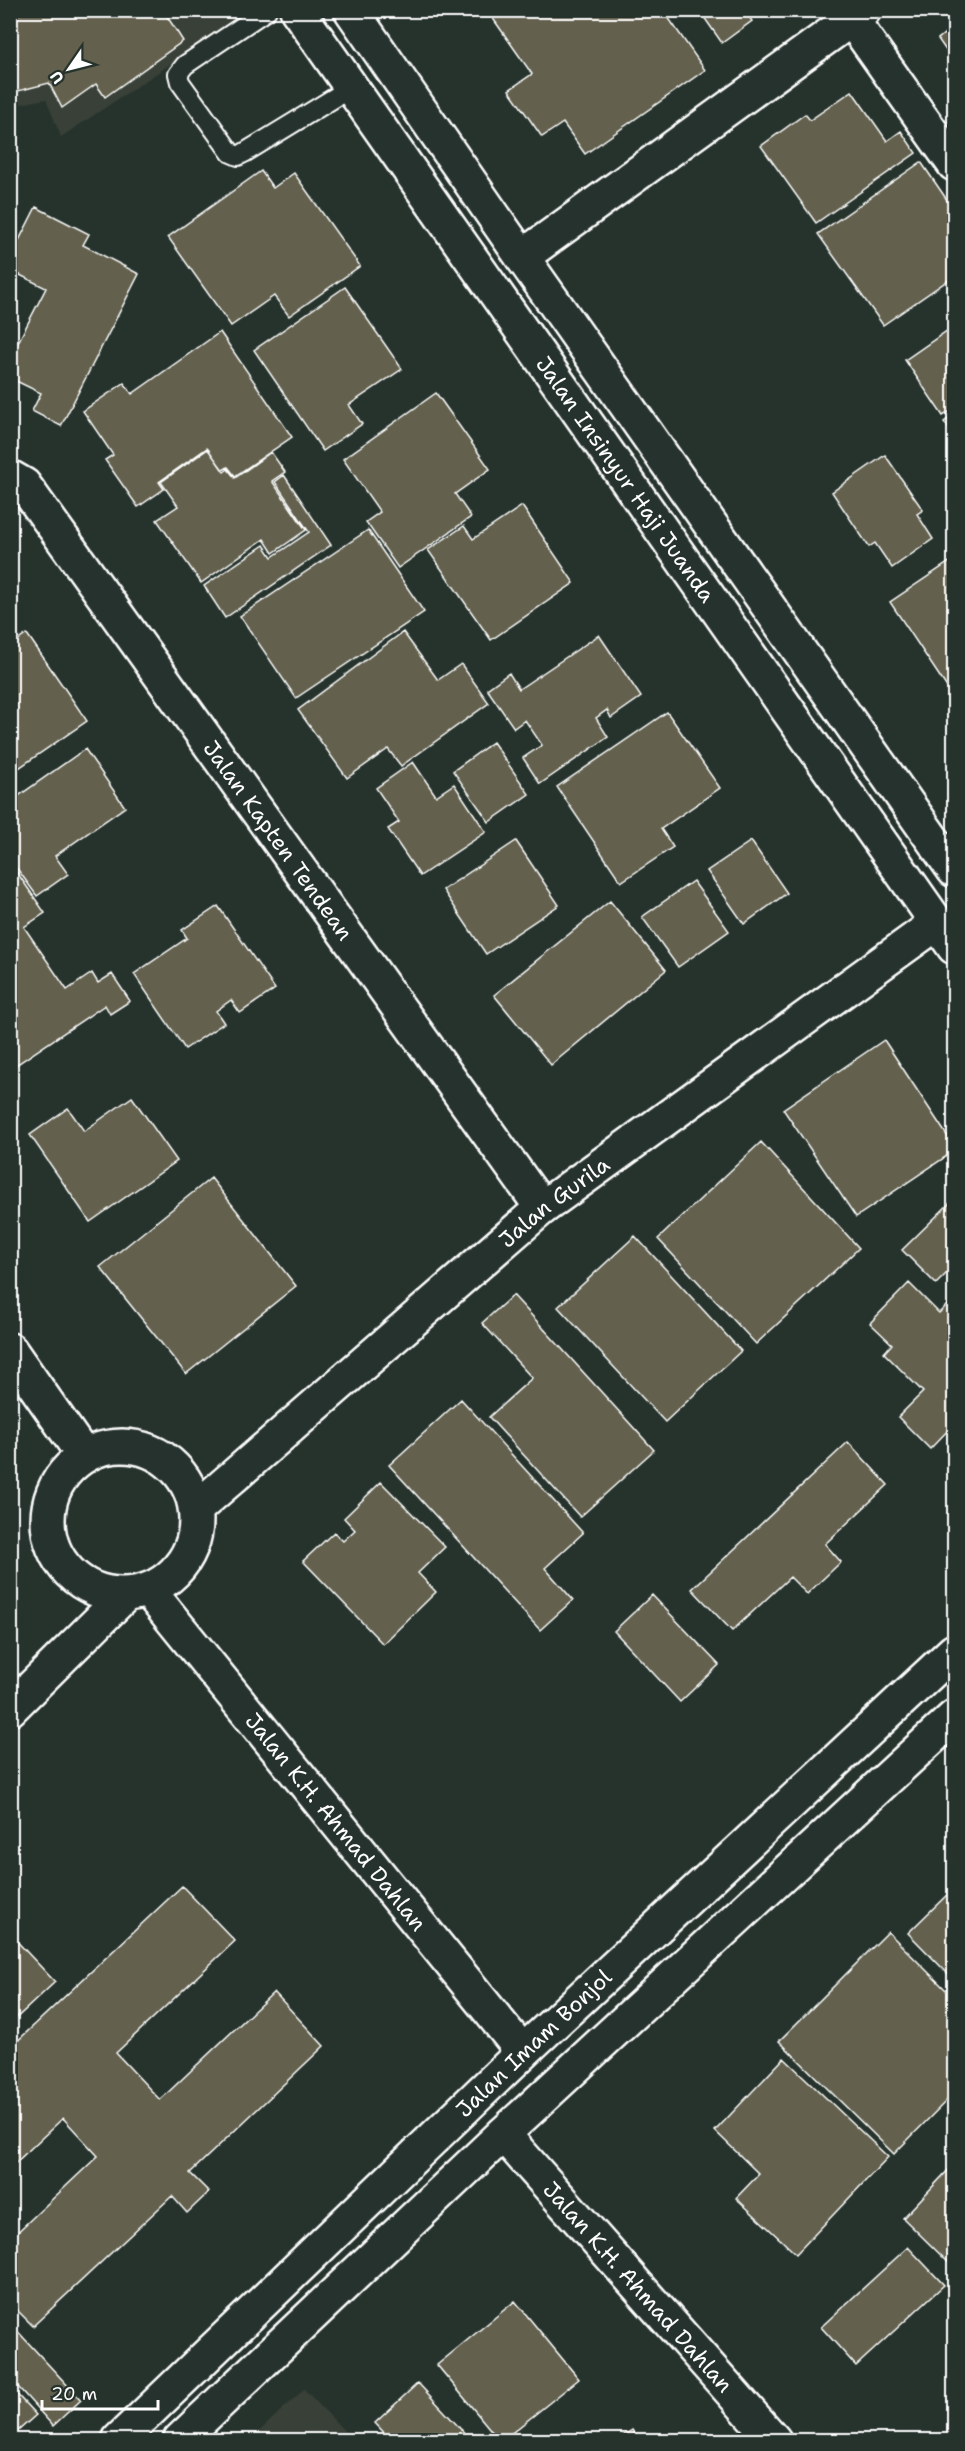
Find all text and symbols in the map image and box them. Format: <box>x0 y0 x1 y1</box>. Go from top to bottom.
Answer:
north arrow <box>39 39 99 99</box>
text: U <box>45 67 69 88</box>
street label: Jalan Insinyur Haji Juanda <box>529 351 722 609</box>
street label: Jalan Kapten Tendean <box>197 735 360 946</box>
street label: Jalan Gurila <box>493 1150 616 1254</box>
street label: Jalan K.H. Ahmad Dahlan <box>239 1707 433 1937</box>
street label: Jalan Imam Bonjol <box>450 1963 618 2124</box>
street label: Jalan K.H. Ahmad Dahlan <box>537 2175 739 2399</box>
scale bar <box>42 2373 158 2411</box>
text: 20 m <box>51 2382 97 2406</box>

